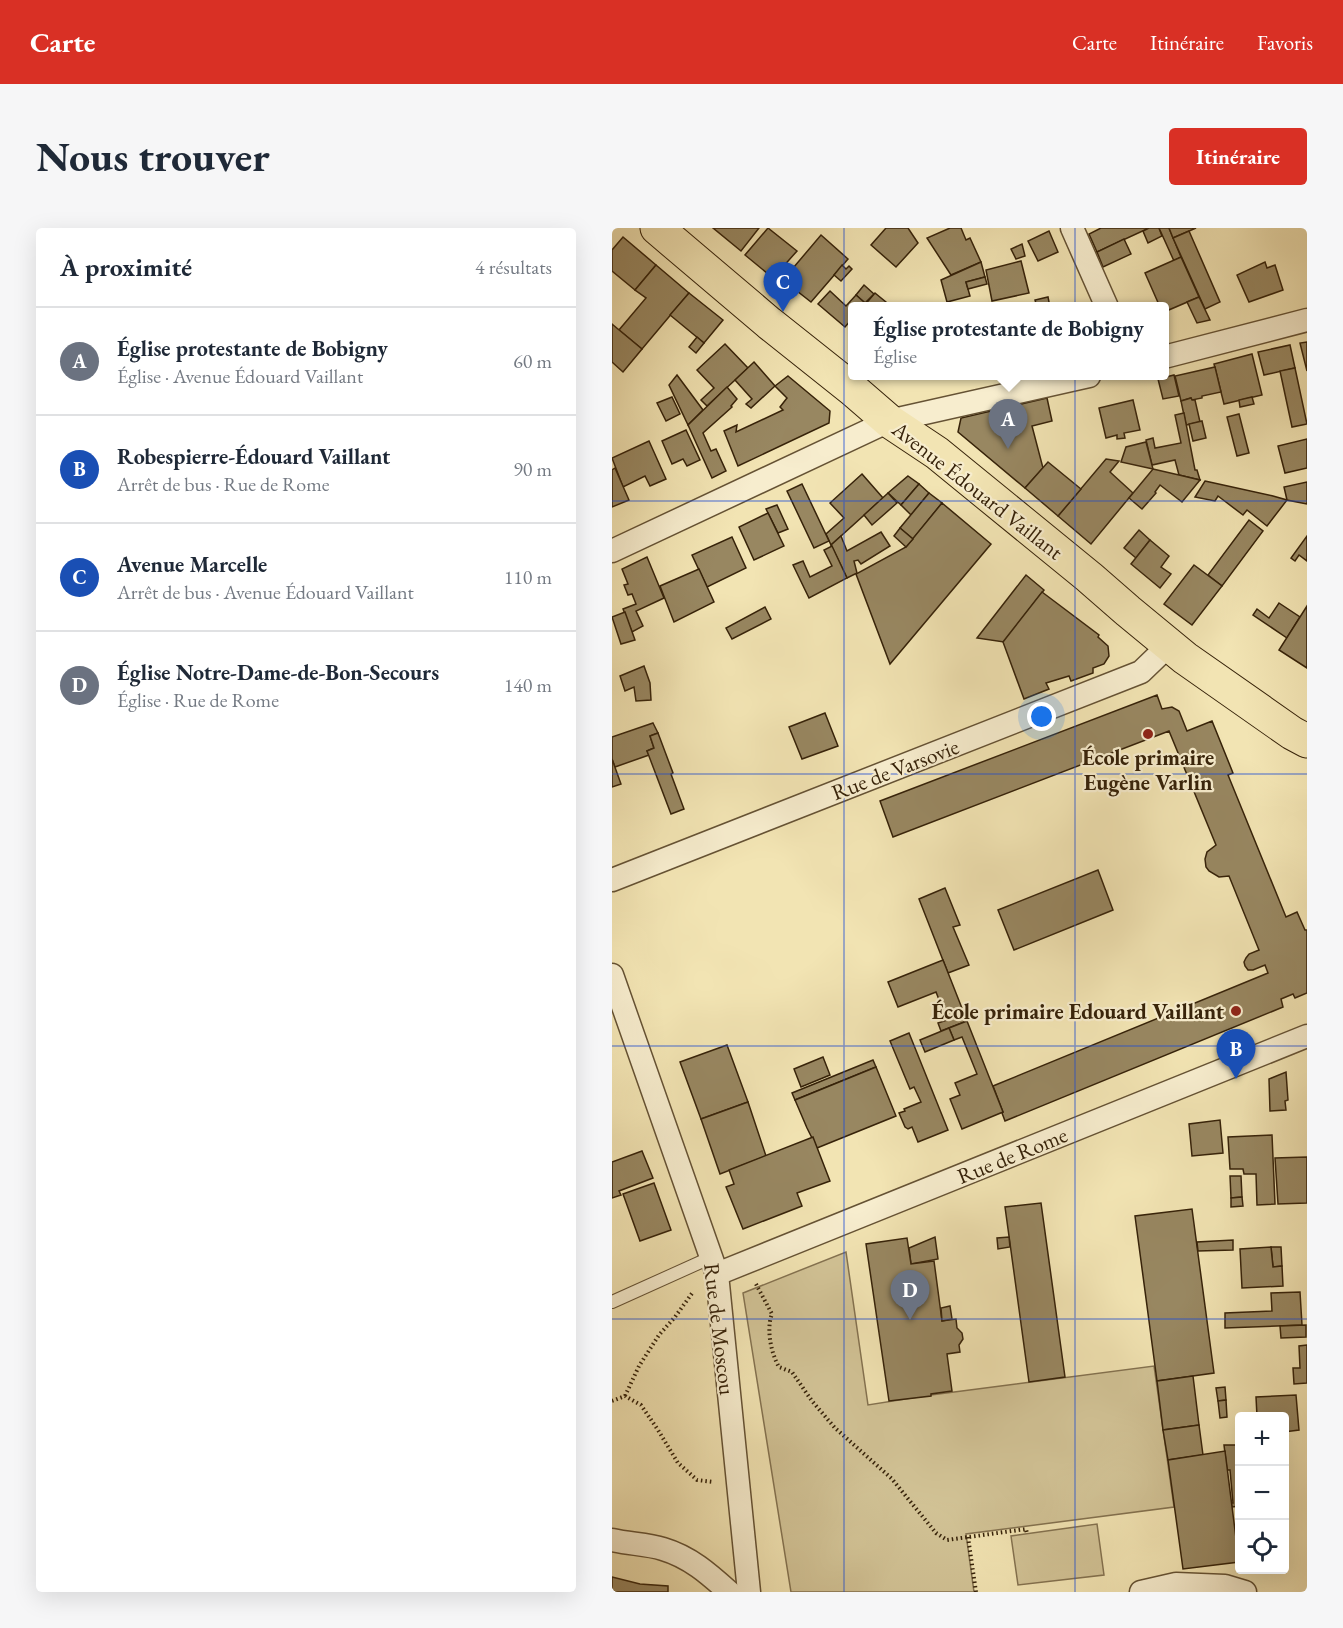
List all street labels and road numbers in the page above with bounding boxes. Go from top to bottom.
street label: Avenue Édouard Vaillant [887,415,1069,565]
street label: Rue de Varsovie [827,732,963,807]
street label: Rue de Rome [953,1120,1072,1191]
street label: Rue de Moscou [697,1261,742,1397]

